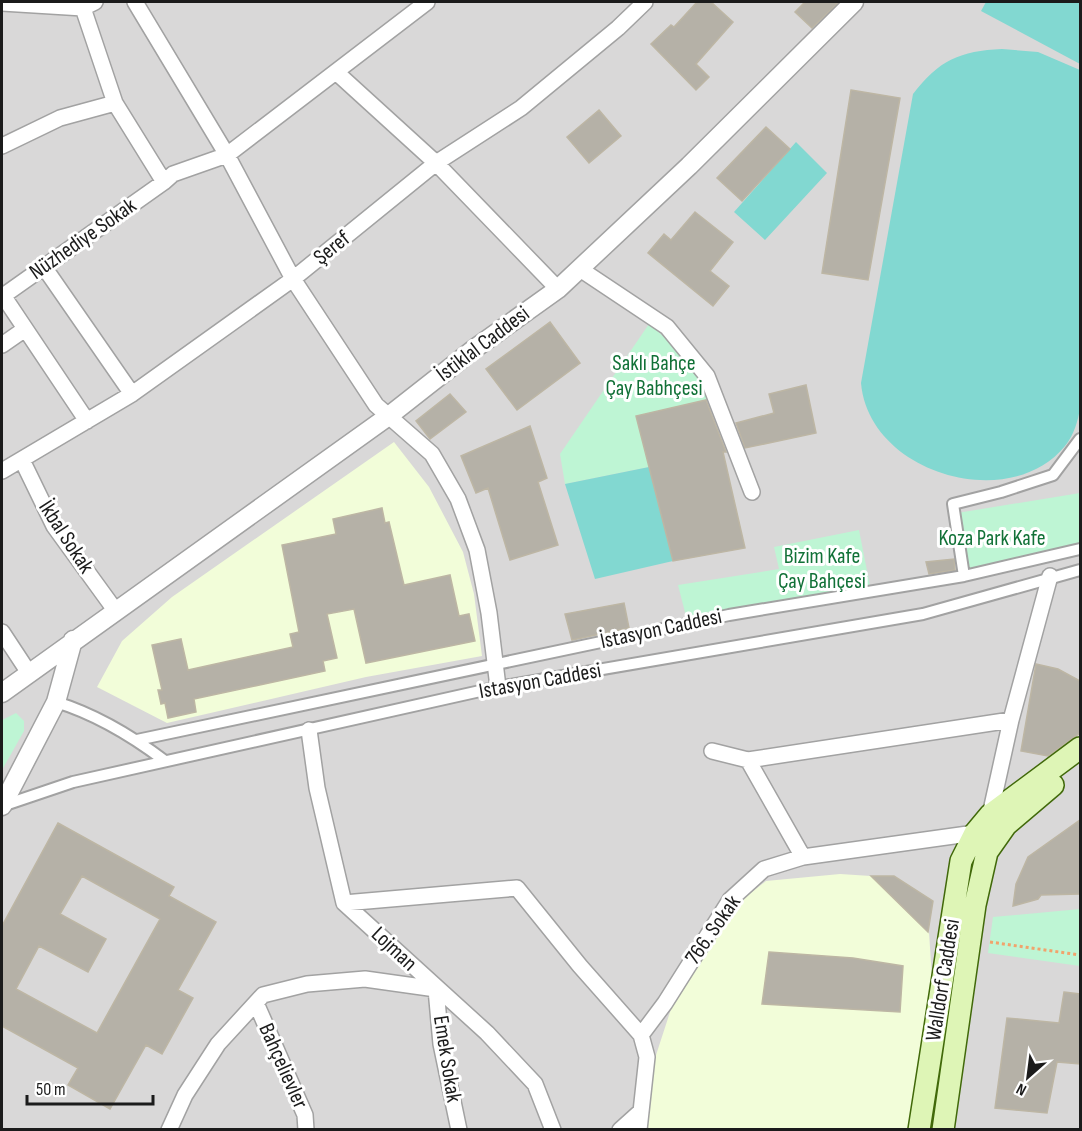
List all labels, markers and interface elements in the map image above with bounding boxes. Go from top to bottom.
street label: Nüzhediye Sokak [24,192,142,286]
street label: Şeref [308,225,356,271]
street label: İstiklal Caddesi [431,300,535,388]
park label: Saklı Bahçe Çay Babhçesi [605,350,703,402]
street label: İkbal Sokak [32,495,100,579]
park label: Koza Park Kafe [938,525,1046,552]
park label: Bizim Kafe Çay Bahçesi [778,543,866,595]
street label: İstasyon Caddesi [598,603,724,655]
street label: Istasyon Caddesi [477,657,603,705]
street label: 766. Sokak [679,889,747,970]
street label: Walldorf Caddesi [920,917,966,1043]
street label: Lojman [365,921,423,977]
street label: Emek Sokak [427,1014,467,1105]
street label: Bahçelievler [252,1019,314,1113]
north arrow [998,1047,1058,1107]
scale bar [27,1068,153,1106]
text: 50 m [36,1079,66,1100]
text: N [1013,1079,1030,1099]

